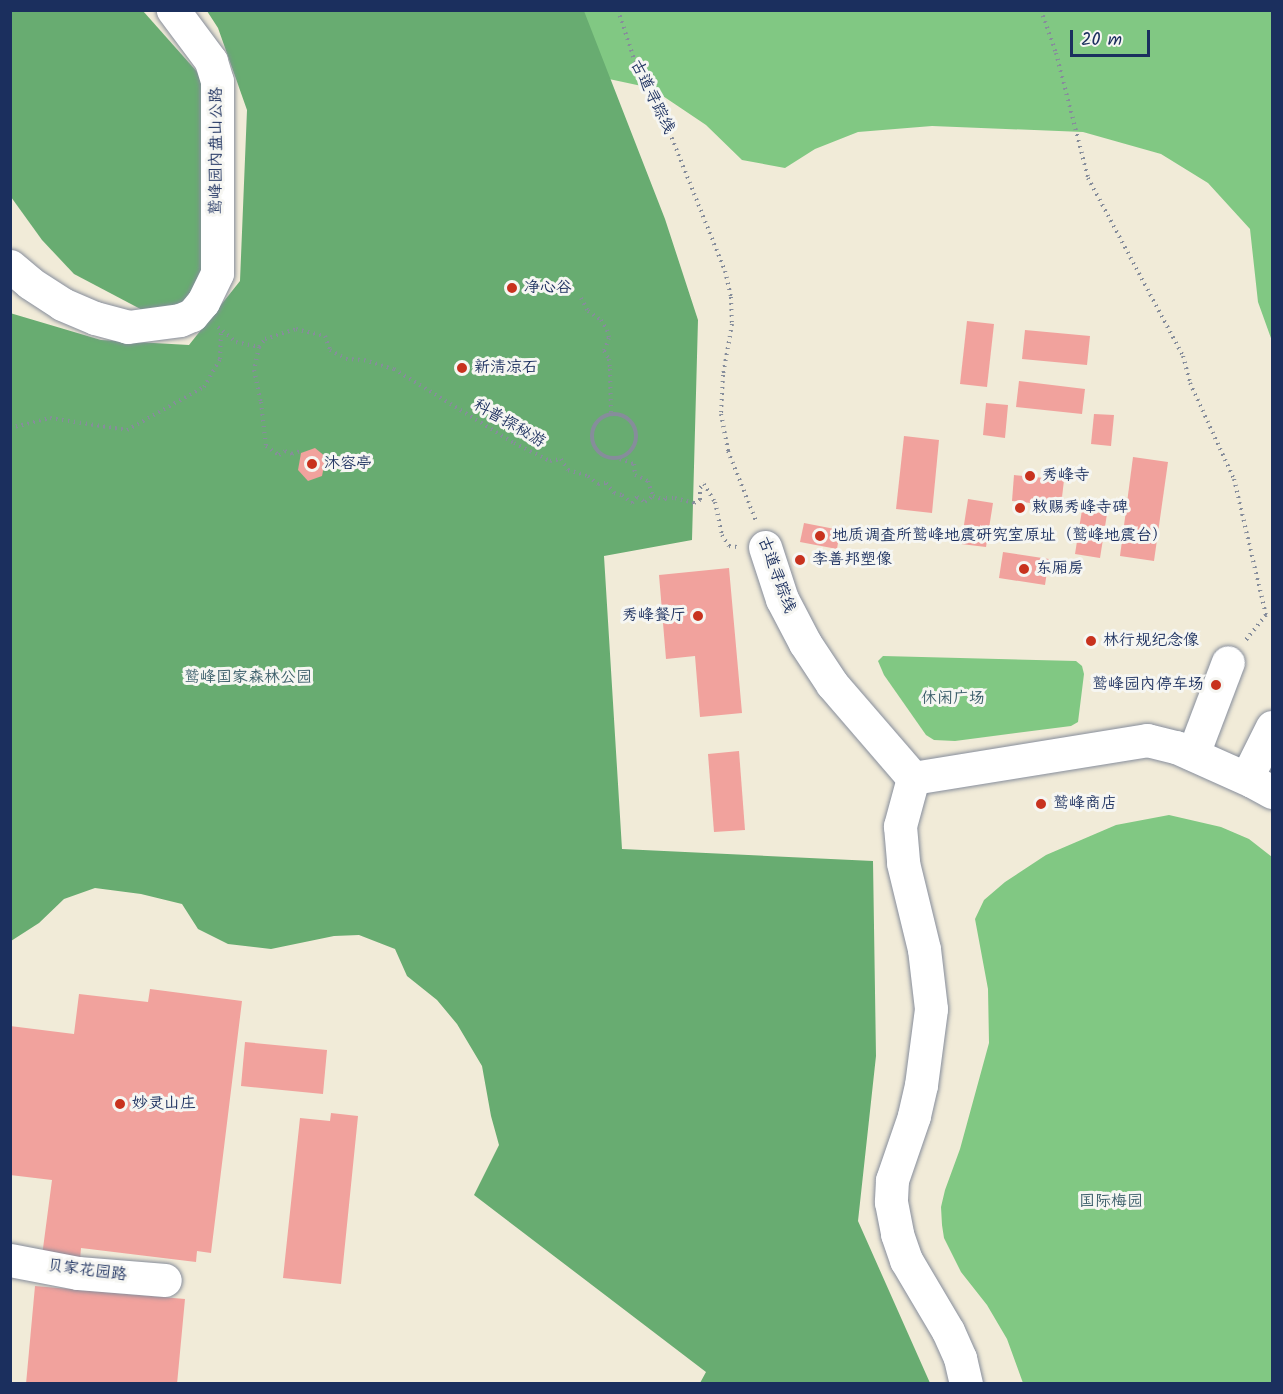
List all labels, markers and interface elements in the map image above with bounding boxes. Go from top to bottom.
scale bar [1073,18,1152,56]
text: 20 m [1081,26,1122,55]
street label: 古道寻踪线 [626,57,678,137]
street label: 鹫峰园内盘山公路 [207,87,227,215]
place label: 净心谷 [524,278,572,298]
marker: 净心谷 [505,281,519,295]
place label: 新清凉石 [474,358,538,378]
marker: 新清凉石 [455,361,469,375]
street label: 科普探秘游 [470,396,548,452]
place label: 沐容亭 [324,454,372,474]
marker: 沐容亭 [305,457,319,471]
place label: 秀峰寺 [1042,466,1090,486]
marker: 秀峰寺 [1023,469,1037,483]
place label: 敕赐秀峰寺碑 [1032,498,1128,518]
marker: 敕赐秀峰寺碑 [1013,501,1027,515]
place label: 地质调查所鹫峰地震研究室原址（鹫峰地震台） [832,526,1168,546]
marker: 地质调查所鹫峰地震研究室原址（鹫峰地震台） [813,529,827,543]
street label: 古道寻踪线 [753,534,799,616]
place label: 李善邦塑像 [812,550,892,570]
marker: 李善邦塑像 [793,553,807,567]
place label: 东厢房 [1036,559,1084,579]
marker: 东厢房 [1017,562,1031,576]
place label: 秀峰餐厅 [622,606,686,626]
marker: 秀峰餐厅 [691,609,705,623]
place label: 林行规纪念像 [1103,631,1199,651]
marker: 林行规纪念像 [1084,634,1098,648]
park label: 鹫峰国家森林公园 [184,668,312,688]
place label: 鹫峰园内停车场 [1092,675,1204,695]
marker: 鹫峰园内停车场 [1209,678,1223,692]
park label: 休闲广场 [921,689,985,709]
place label: 鹫峰商店 [1053,794,1117,814]
marker: 鹫峰商店 [1034,797,1048,811]
place label: 妙灵山庄 [132,1094,196,1114]
marker: 妙灵山庄 [113,1097,127,1111]
park label: 国际梅园 [1079,1192,1143,1212]
street label: 贝家花园路 [46,1257,128,1285]

